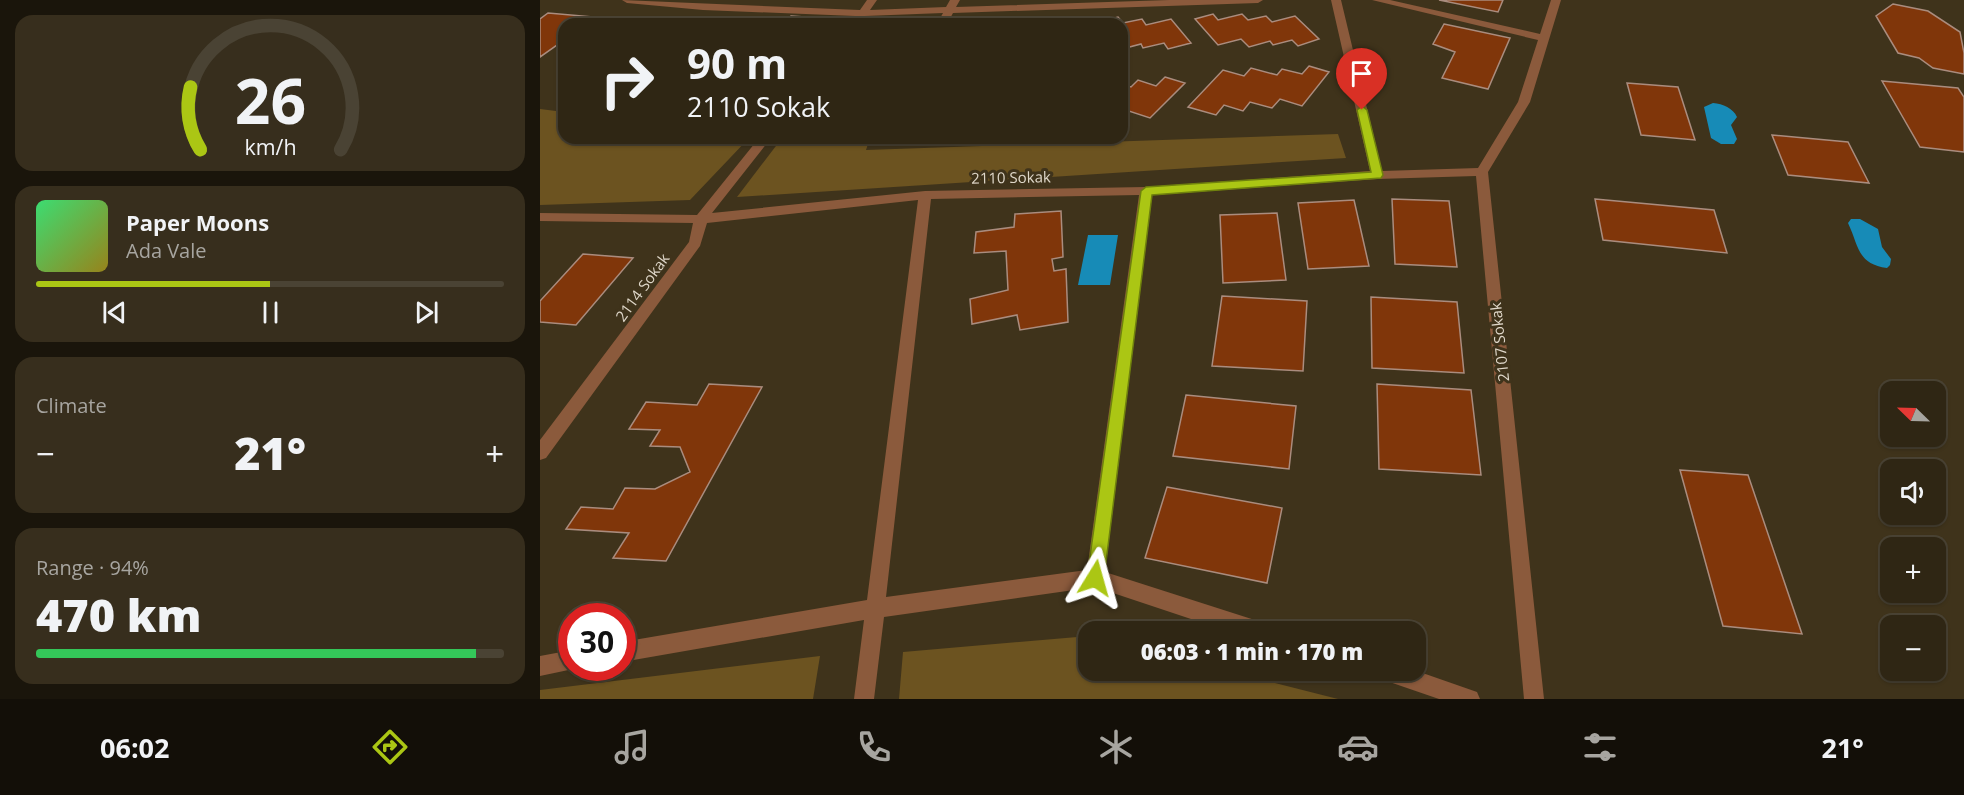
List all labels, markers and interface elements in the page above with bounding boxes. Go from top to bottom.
text: 90 m [687,34,787,91]
icon: right [588,42,666,120]
pin [1336,48,1387,110]
text: 26 [234,57,306,142]
icon: arrive [1345,57,1378,90]
text: 2110 Sokak [687,88,830,125]
text: km/h [244,132,296,161]
street label: 2110 Sokak [971,166,1051,188]
text: Paper Moons [126,207,269,237]
text: Ada Vale [126,237,207,264]
street label: 2114 Sokak [611,249,674,325]
icon: previous [98,296,131,329]
icon: pause [254,296,287,329]
icon: next [410,296,443,329]
street label: 2107 Sokak [1485,301,1513,383]
north arrow [1880,381,1946,447]
map controls [1880,381,1946,681]
text: Climate [36,392,107,419]
text: 21° [234,422,306,483]
text: − [36,431,55,476]
text: + [485,431,504,476]
button: sound [1880,459,1946,525]
button: + [1880,537,1946,603]
position arrow [1063,546,1127,610]
text: Range · 94% [36,554,149,581]
text: 470 km [36,584,201,645]
speed limit sign: 30 [558,603,636,681]
button: − [1880,615,1946,681]
text: 06:03 · 1 min · 170 m [1141,636,1363,666]
icon: directions [369,726,411,768]
icon: music [611,726,653,768]
icon: phone [853,726,895,768]
icon: climate [1095,726,1137,768]
icon: car [1337,726,1379,768]
icon: filters [1579,726,1621,768]
text: 06:02 [100,729,169,766]
text: 21° [1821,729,1864,766]

